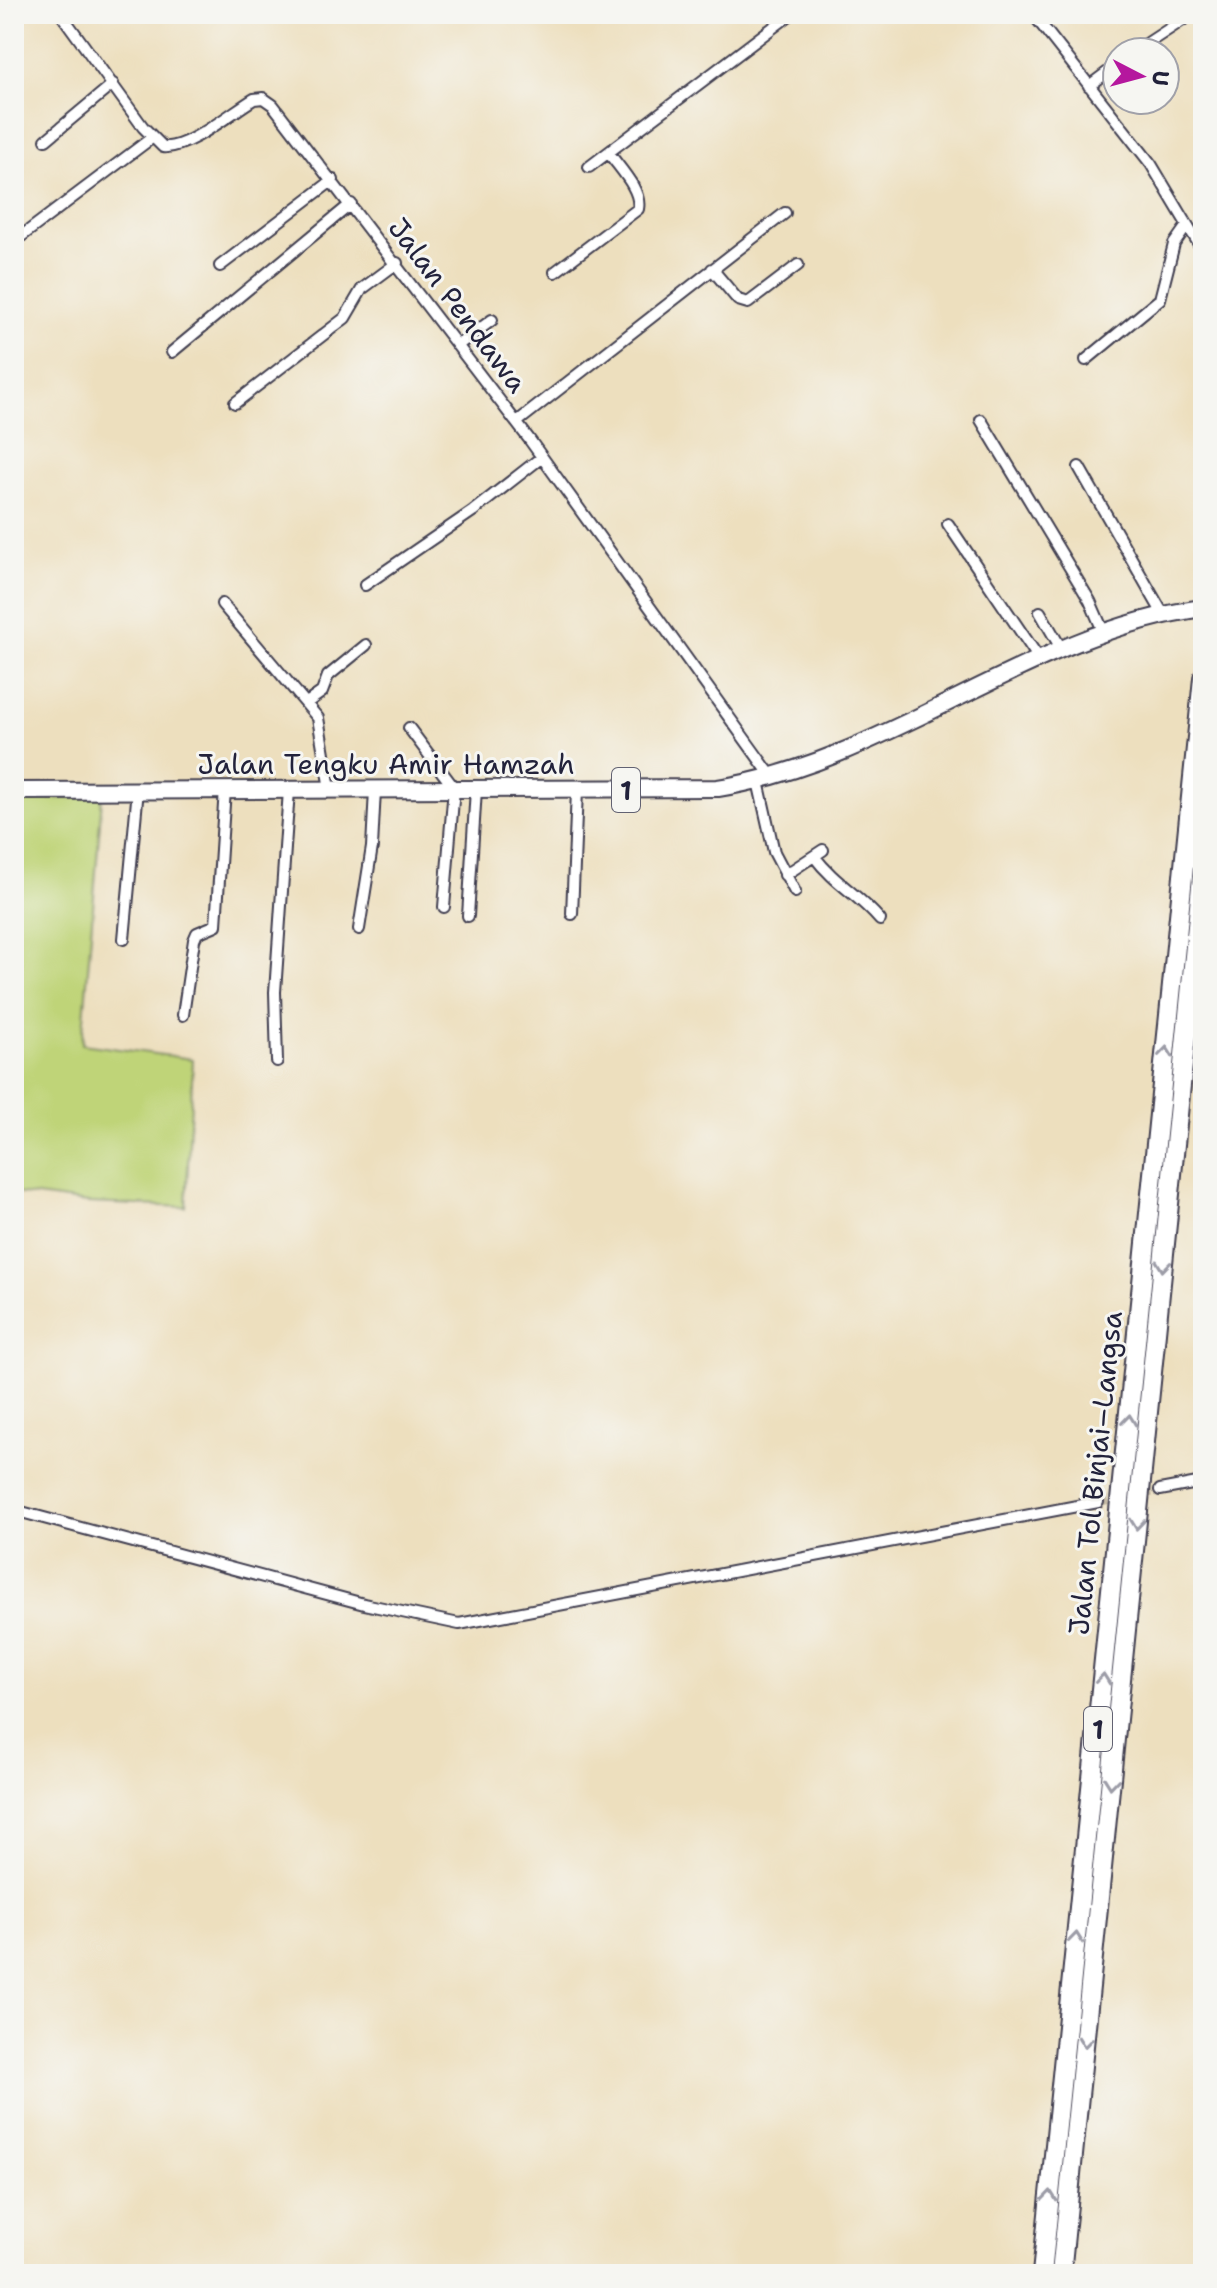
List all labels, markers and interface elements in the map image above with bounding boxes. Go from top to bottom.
north arrow [1101,36,1181,116]
text: U [1145,69,1176,87]
street label: Jalan Pendawa [380,210,536,400]
street label: Jalan Tengku Amir Hamzah [197,745,575,783]
road number: 1 [612,768,640,812]
one-way arrow [1157,1045,1174,1058]
one-way arrow [1155,1260,1172,1273]
street label: Jalan Tol Binjai–Langsa [1059,1309,1131,1637]
one-way arrow [1120,1413,1137,1426]
one-way arrow [1129,1518,1146,1531]
one-way arrow [1094,1672,1111,1685]
road number: 1 [1084,1707,1112,1751]
one-way arrow [1102,1777,1119,1790]
one-way arrow [1068,1931,1085,1944]
one-way arrow [1076,2036,1093,2049]
one-way arrow [1041,2189,1058,2202]

